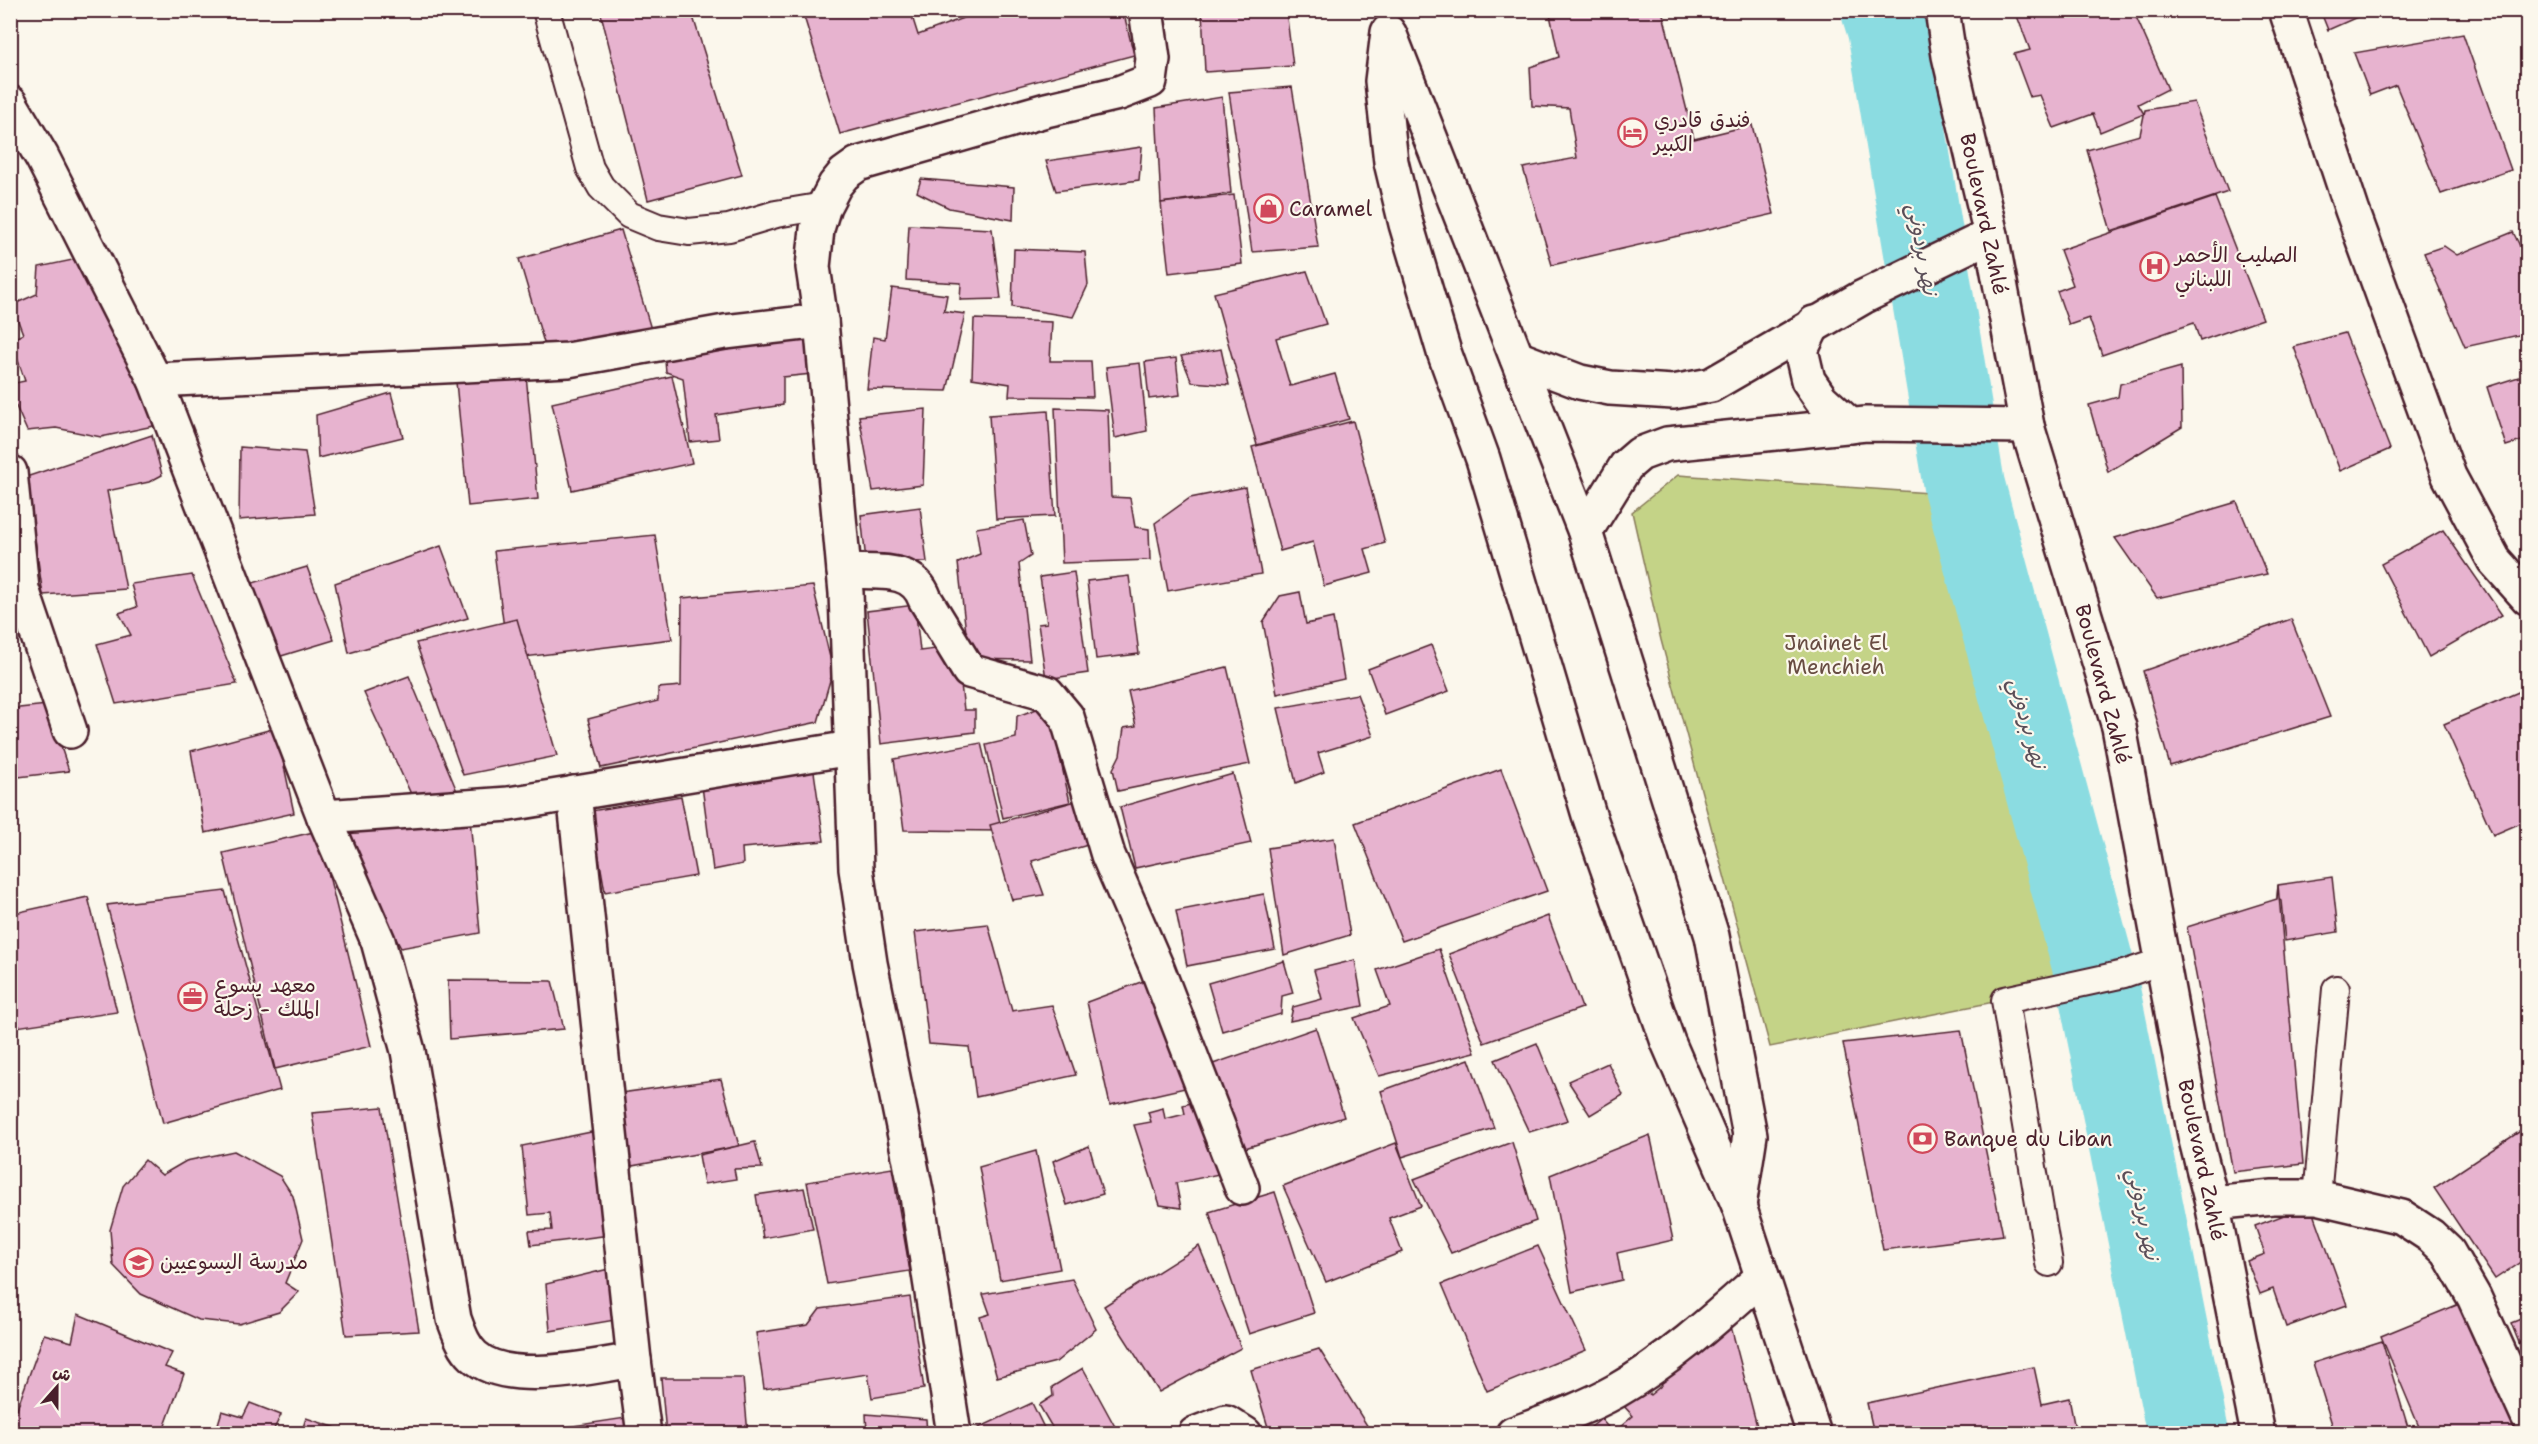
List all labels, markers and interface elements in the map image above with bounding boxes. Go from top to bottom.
place label: فندق قادري الكبير [1652,106,1751,158]
hotel icon: فندق قادري الكبير [1617,116,1649,148]
street label: Boulevard Zahlé [1953,131,2015,297]
shop icon: Caramel [1252,193,1284,225]
place label: Caramel [1289,195,1373,223]
water label: نهر بردوني [1896,201,1946,301]
place label: الصليب الأحمر اللبناني [2173,241,2298,298]
hospital icon: الصليب الأحمر اللبناني [2138,251,2170,283]
street label: Boulevard Zahlé [2068,601,2138,767]
park label: Jnainet El Menchieh [1784,629,1889,681]
water label: نهر بردوني [1997,675,2055,775]
place label: معهد يسوع الملك - زحلة [214,971,320,1023]
office icon: معهد يسوع الملك - زحلة [177,981,209,1013]
street label: Boulevard Zahlé [2171,1077,2233,1243]
bank icon: Banque du Liban [1907,1123,1939,1155]
place label: Banque du Liban [1944,1125,2113,1153]
water label: نهر بردوني [2116,1166,2168,1266]
school or university icon: مدرسة اليسوعيين [123,1246,155,1278]
place label: مدرسة اليسوعيين [160,1248,308,1276]
north arrow [27,1357,87,1417]
text: ش [50,1361,74,1386]

